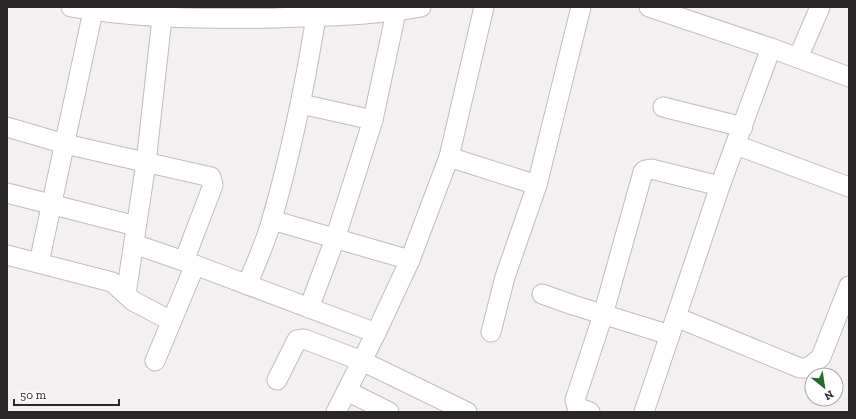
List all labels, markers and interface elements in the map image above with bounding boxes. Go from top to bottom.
north arrow [804,367,844,407]
scale bar [14,381,119,407]
text: 50 m [20,388,47,402]
text: N [821,388,836,403]

